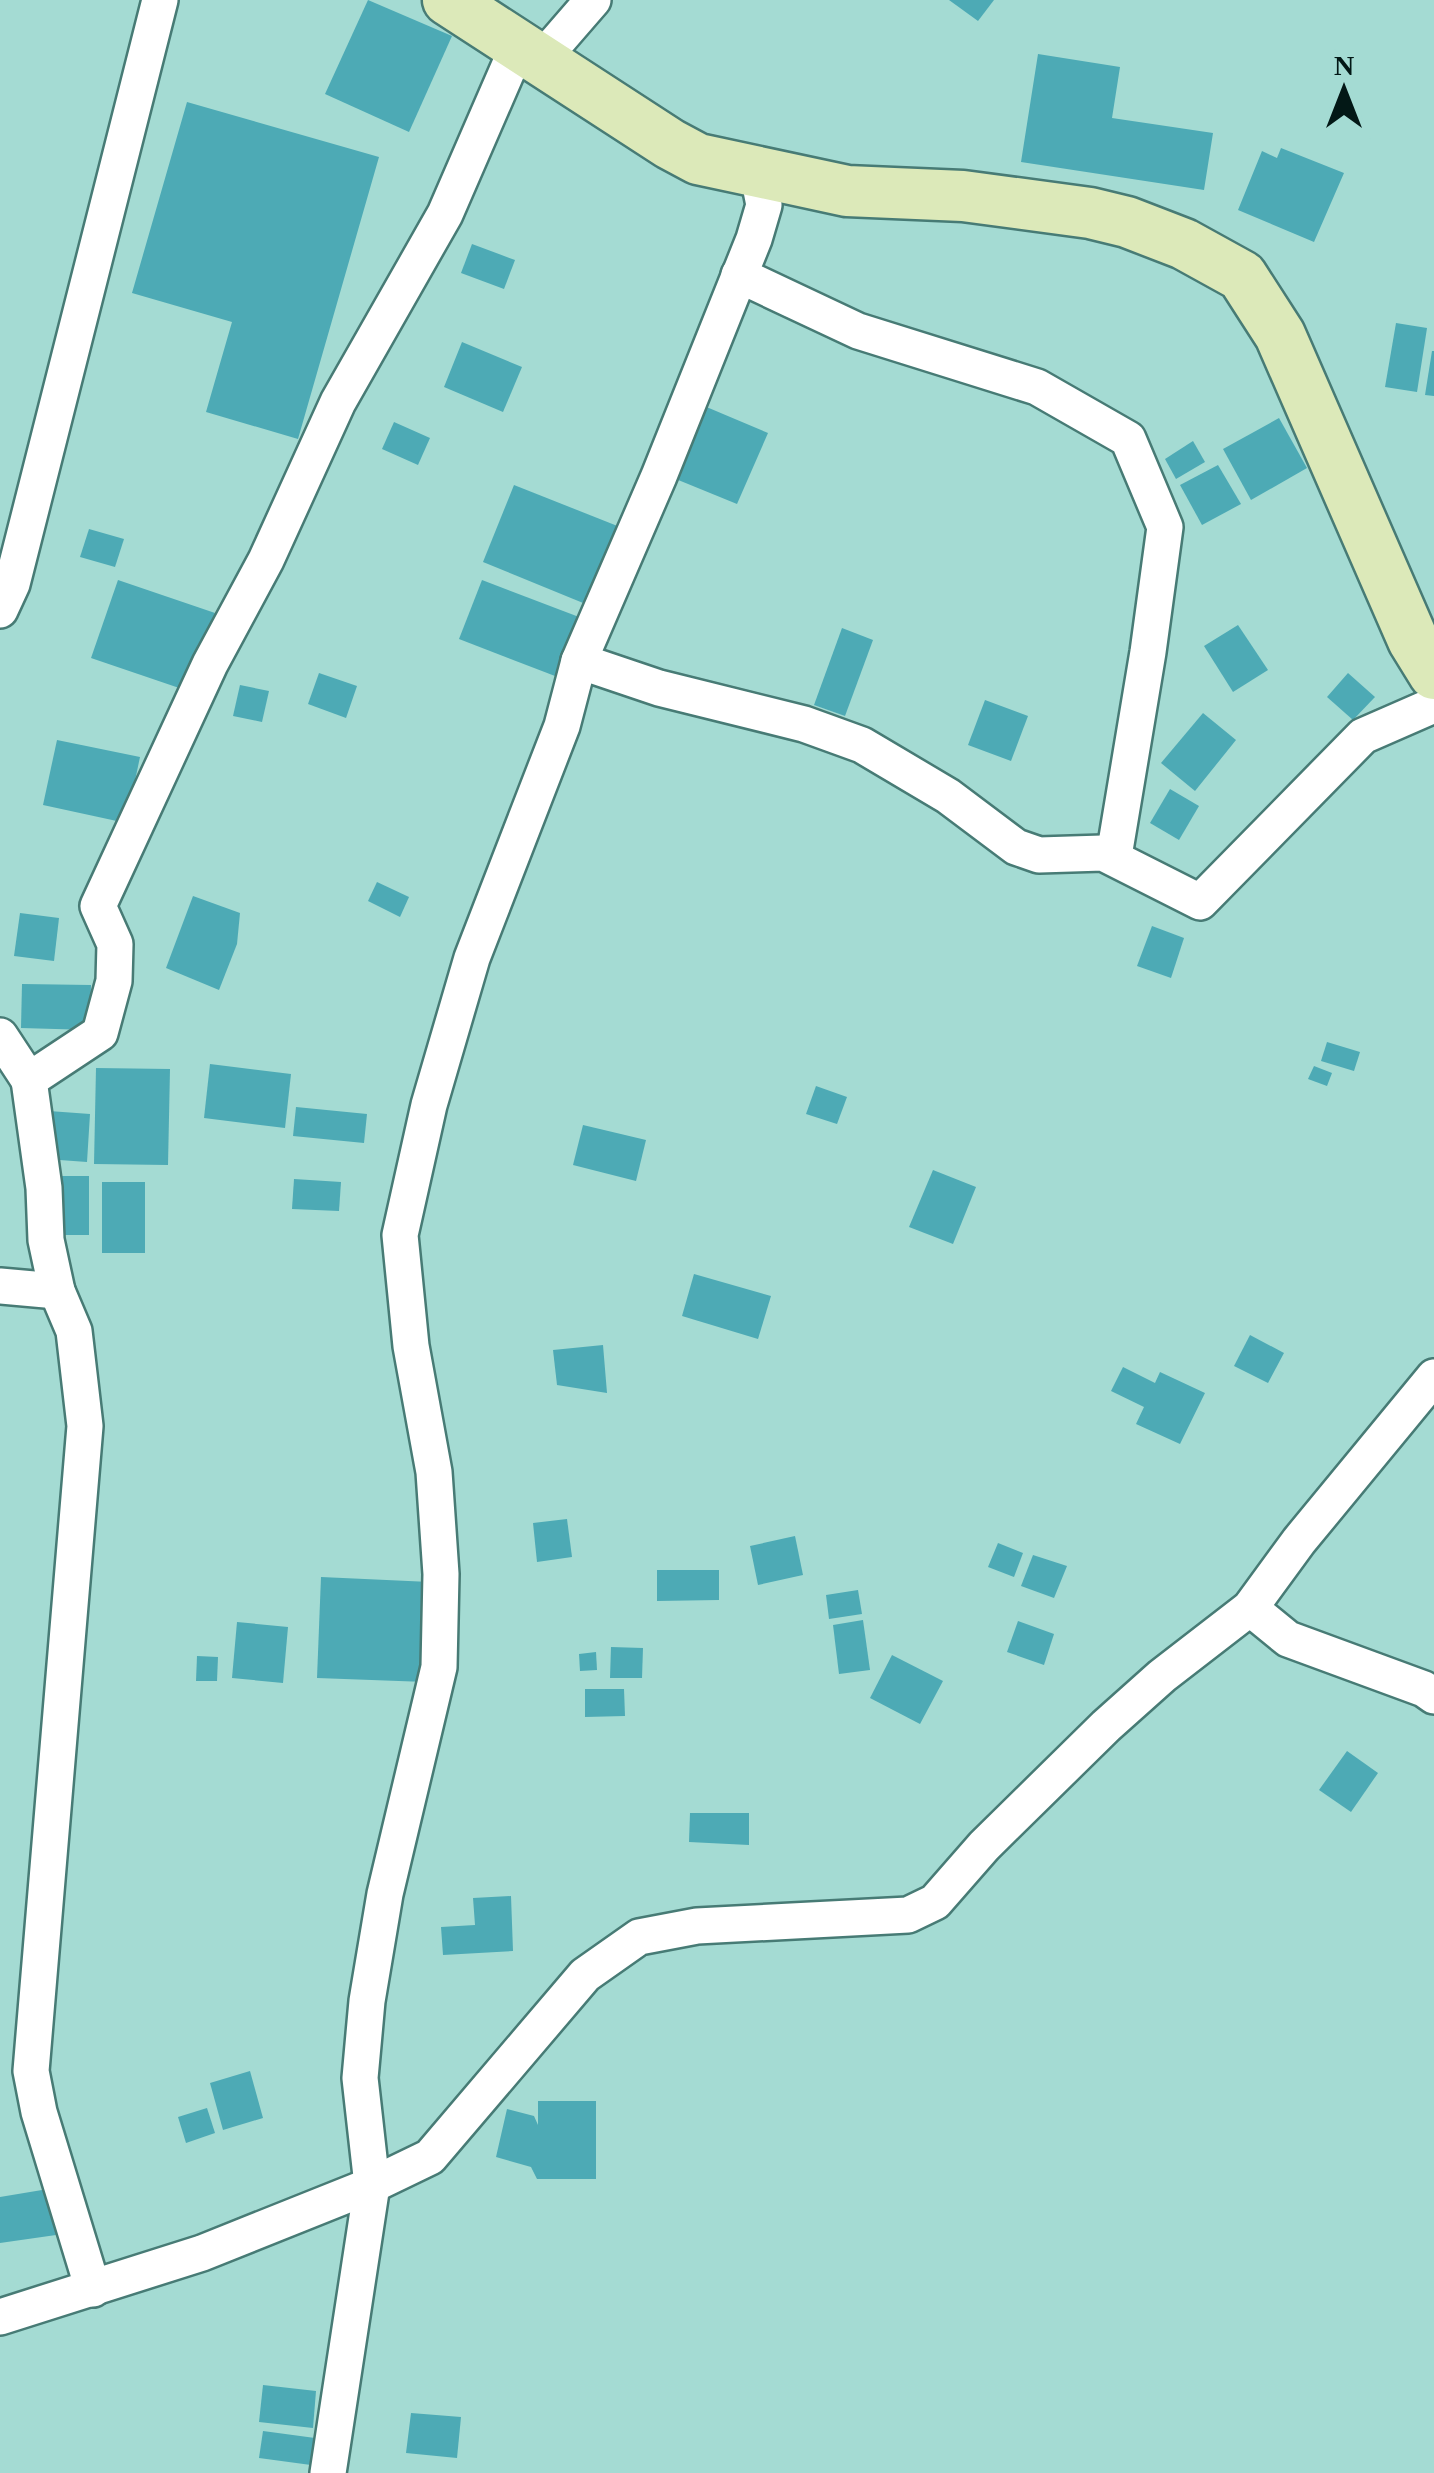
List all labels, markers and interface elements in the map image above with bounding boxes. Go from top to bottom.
north arrow [1294,40,1394,140]
text: N [1334,50,1354,81]

